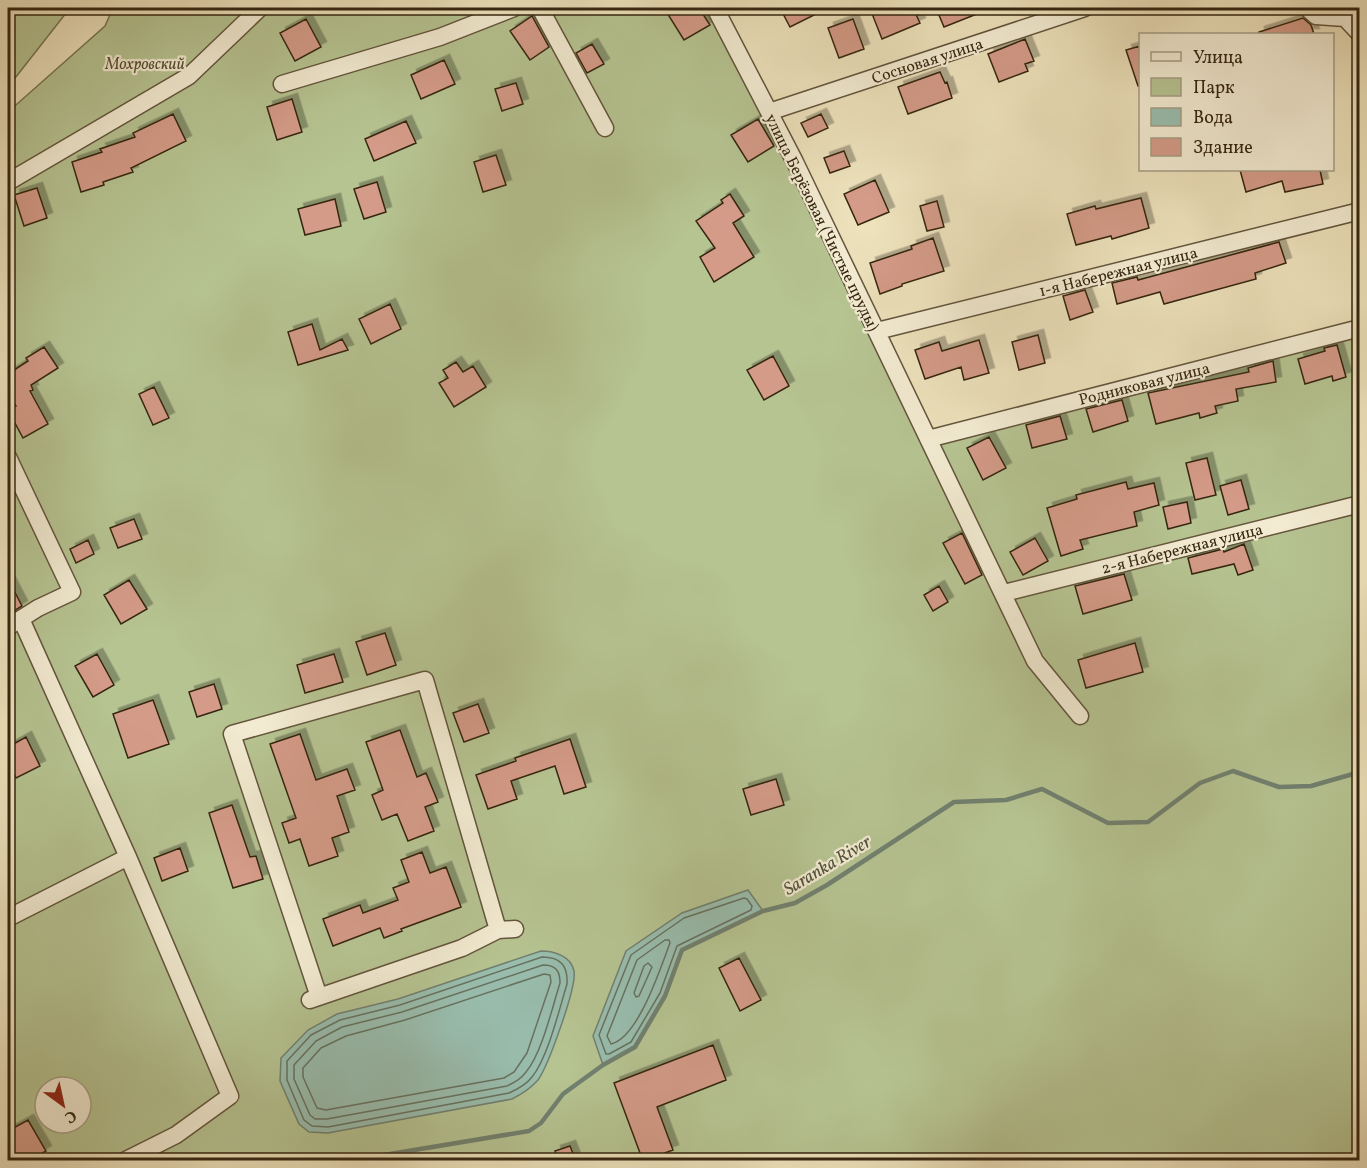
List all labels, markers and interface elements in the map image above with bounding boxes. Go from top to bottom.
legend [1139,33,1334,171]
street label: Сосновая улица [869,34,986,90]
text: Улица [1193,46,1243,71]
park label: Мохровский [104,54,185,76]
text: Парк [1193,76,1235,101]
text: Вода [1193,106,1233,131]
street label: улица Берёзовая (Чистые пруды) [759,110,884,336]
text: Здание [1193,136,1253,161]
street label: 1-я Набережная улица [1037,243,1200,303]
street label: Родниковая улица [1077,358,1212,412]
street label: 2-я Набережная улица [1099,519,1266,581]
water label: Saranka River [779,830,877,902]
north arrow [33,1075,93,1135]
text: С [60,1104,80,1128]

